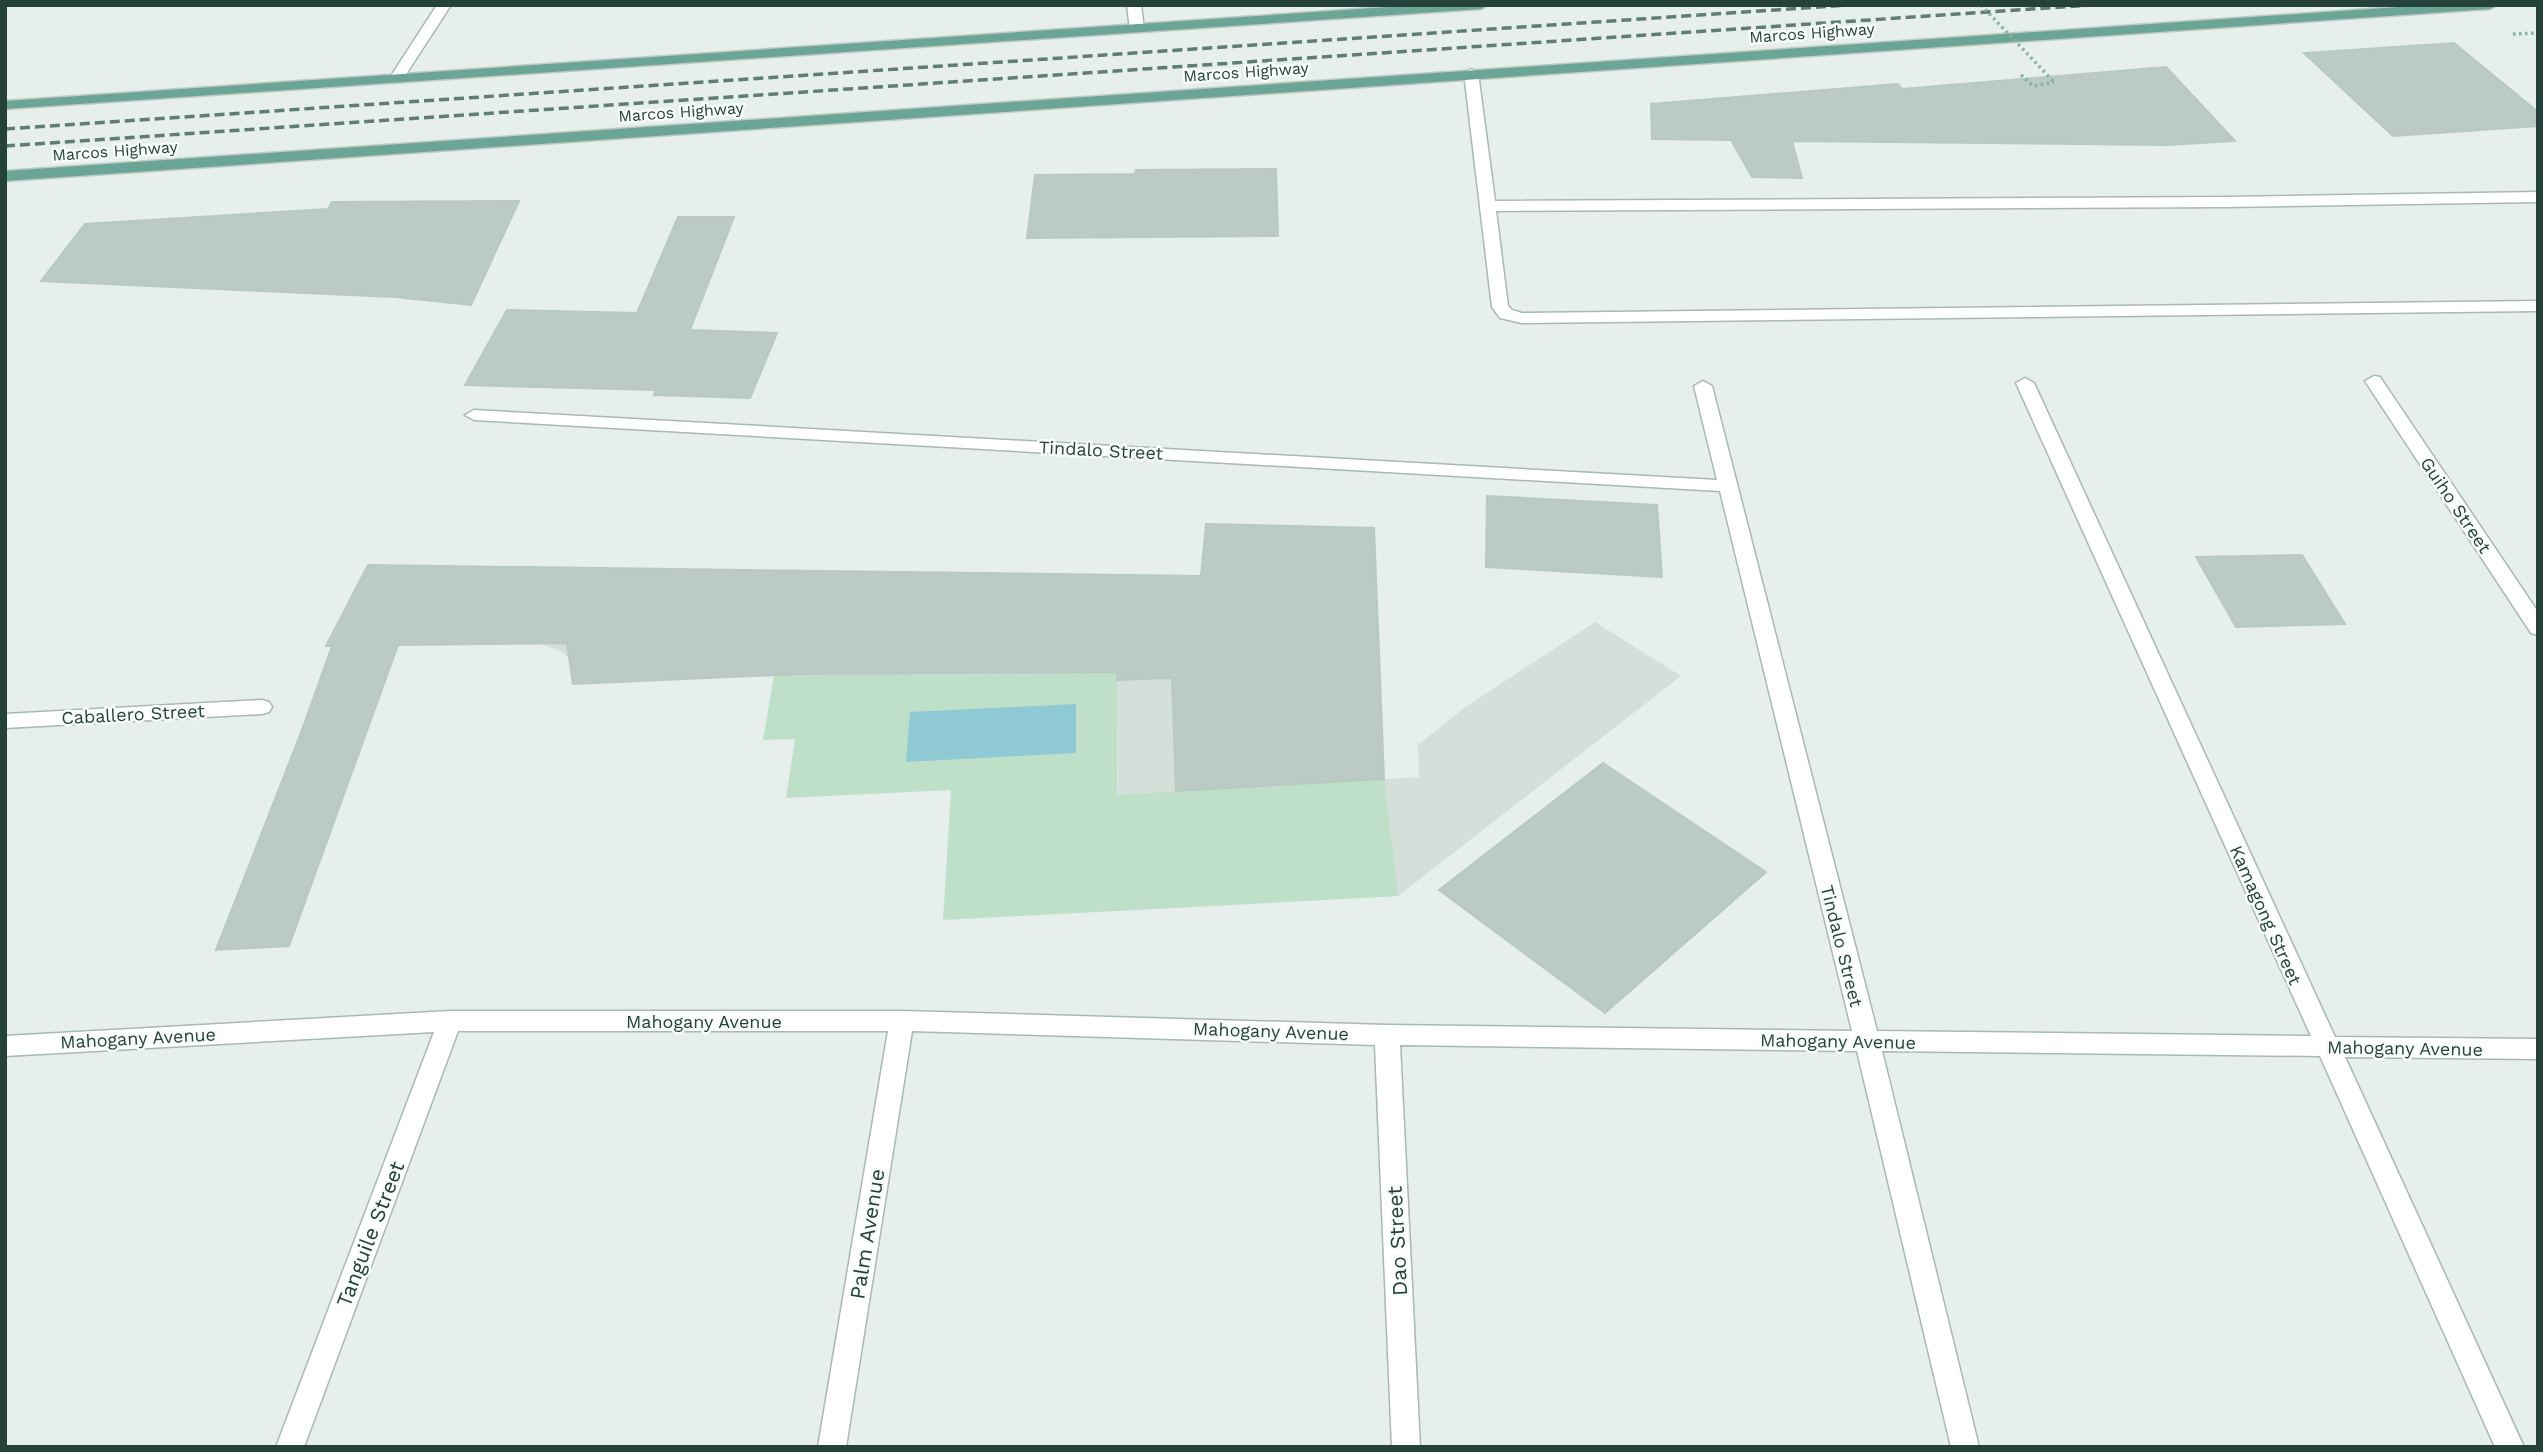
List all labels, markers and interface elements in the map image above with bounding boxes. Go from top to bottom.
street label: Marcos Highway [1749,19,1876,47]
street label: Marcos Highway [1183,58,1310,86]
street label: Marcos Highway [618,98,745,126]
street label: Marcos Highway [52,137,179,165]
street label: Tindalo Street [1038,436,1164,464]
street label: Guiho Street [2416,453,2496,557]
street label: Caballero Street [61,700,206,728]
street label: Kamagong Street [2226,842,2306,988]
street label: Tindalo Street [1817,883,1867,1009]
street label: Mahogany Avenue [626,1011,782,1032]
street label: Mahogany Avenue [1193,1018,1349,1044]
street label: Mahogany Avenue [60,1023,216,1053]
street label: Mahogany Avenue [1760,1029,1916,1053]
street label: Mahogany Avenue [2327,1036,2483,1060]
street label: Tanguile Street [331,1157,409,1310]
street label: Palm Avenue [844,1167,890,1301]
street label: Dao Street [1382,1185,1412,1297]

